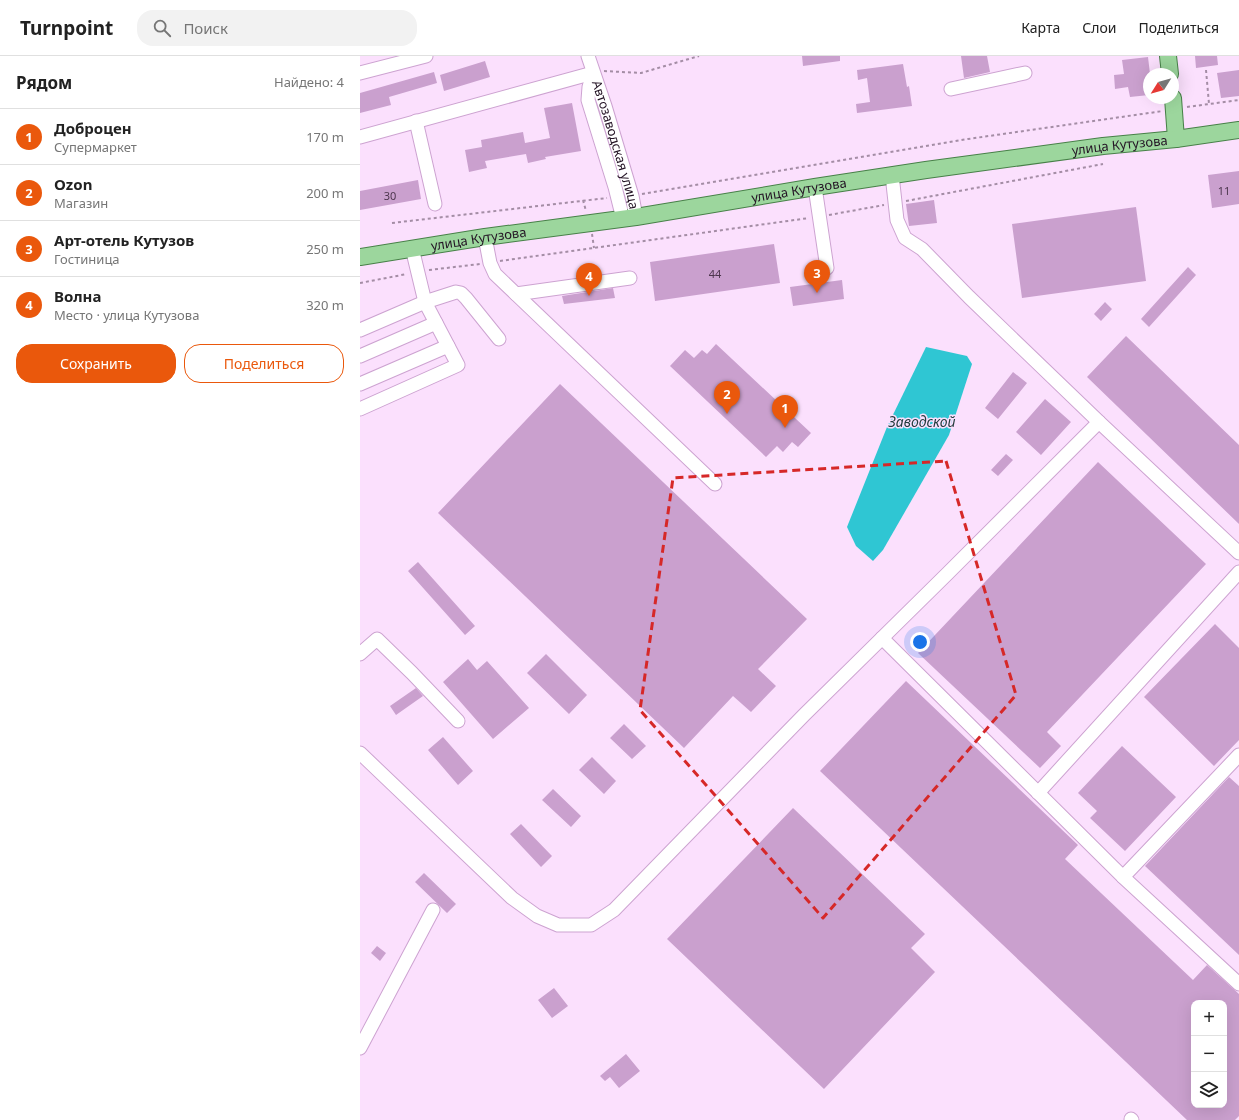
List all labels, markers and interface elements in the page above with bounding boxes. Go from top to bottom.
search box [137,10,417,46]
text: Turnpoint [20,15,113,41]
icon: search [151,17,173,39]
text: Поиск [183,18,228,38]
text: Карта [1021,18,1060,37]
text: Слои [1082,18,1116,37]
text: Поделиться [1138,18,1219,37]
north arrow [1143,68,1179,104]
text: Рядом [16,71,72,94]
text: Найдено: 4 [274,73,344,91]
street label: Автозаводская улица [588,78,643,211]
text: Доброцен [54,118,132,138]
text: 1 [25,128,33,146]
text: 170 m [306,128,344,146]
street label: улица Кутузова [1071,131,1168,159]
text: Супермаркет [54,138,137,156]
street label: улица Кутузова [750,173,848,207]
text: Ozon [54,174,92,194]
house number: 11 [1218,183,1230,198]
text: 2 [25,184,33,202]
text: 200 m [306,184,344,202]
house number: 30 [384,188,396,203]
text: Магазин [54,194,108,212]
street label: улица Кутузова [430,223,527,255]
text: Арт-отель Кутузов [54,230,194,250]
text: 3 [25,240,33,258]
text: 250 m [306,240,344,258]
text: Гостиница [54,250,120,268]
pin: 3 [804,260,830,293]
pin: 4 [576,263,602,296]
house number: 44 [709,266,722,281]
text: Волна [54,286,101,306]
text: 4 [25,296,33,314]
text: 320 m [306,296,344,314]
text: Место · улица Кутузова [54,306,199,324]
button: Сохранить [16,344,176,383]
button: Поделиться [184,344,344,383]
pin: 2 [714,381,740,414]
pin: 1 [772,395,798,428]
water label: Заводской [887,412,956,431]
your location [910,632,930,652]
map controls [1191,1000,1227,1108]
button: + [1191,1000,1227,1036]
button: − [1191,1036,1227,1072]
button: layers [1191,1072,1227,1108]

